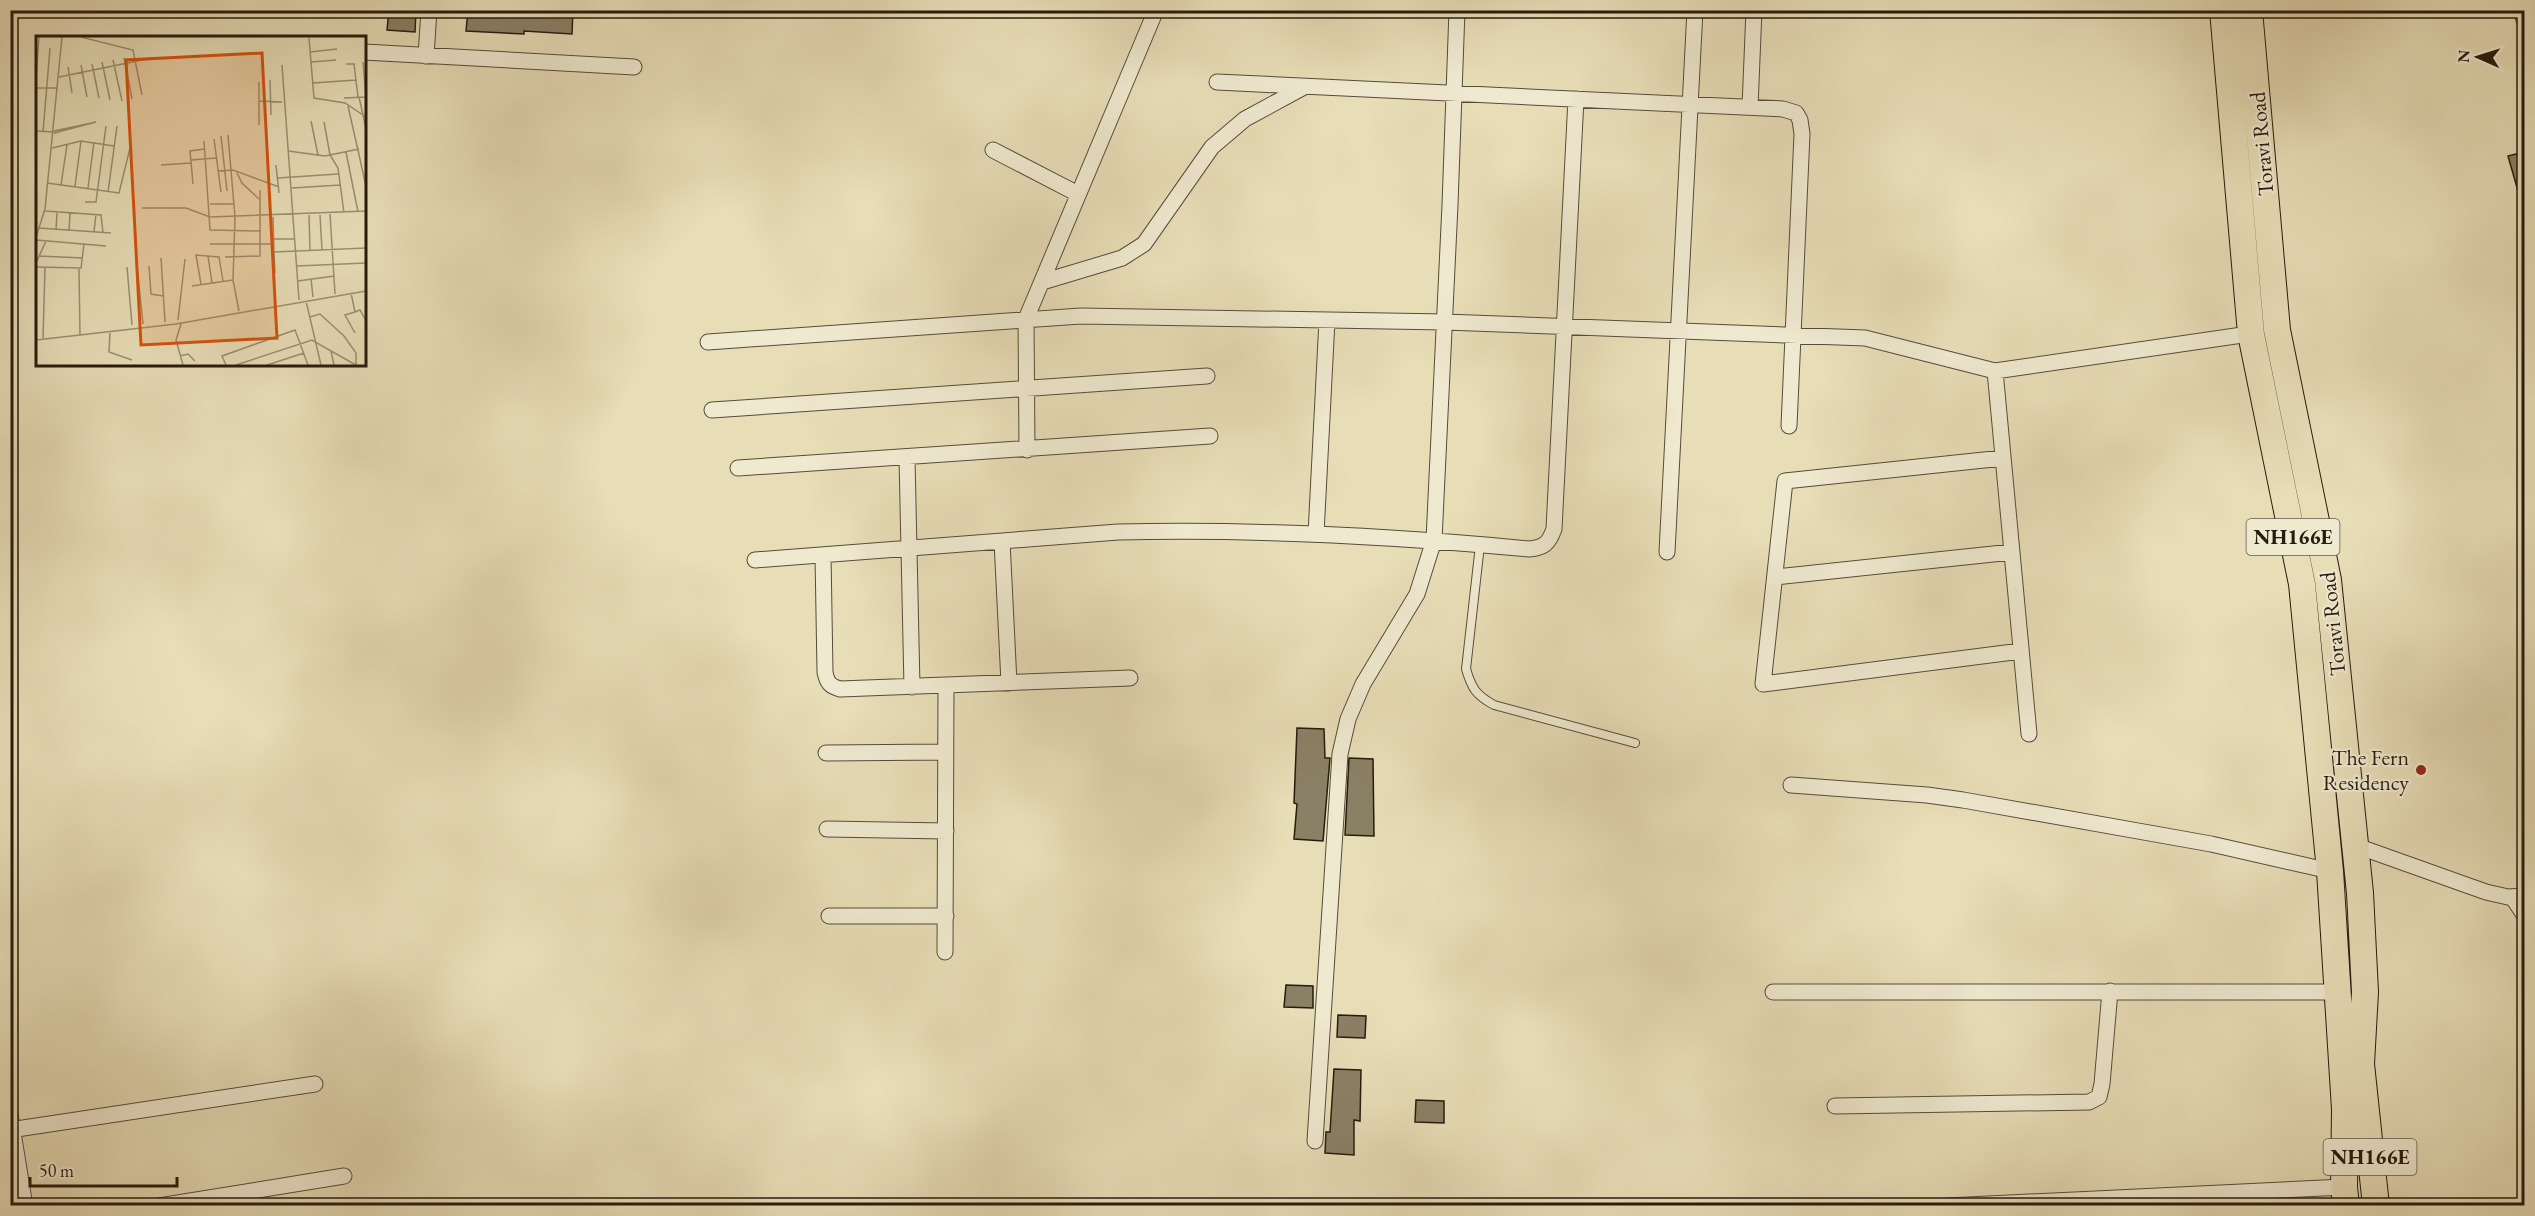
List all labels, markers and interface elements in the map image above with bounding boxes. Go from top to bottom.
north arrow [2448,27,2508,87]
inset map [36,36,366,366]
text: N [2453,49,2474,63]
street label: Toravi Road [2242,90,2280,197]
road number: NH166E [2246,519,2340,555]
street label: Toravi Road [2313,570,2352,677]
place label: The Fern Residency [2323,743,2409,797]
marker: The Fern Residency [2414,763,2428,777]
road number: NH166E [2324,1139,2416,1175]
scale bar [30,1150,177,1188]
text: 50 m [39,1159,74,1182]

